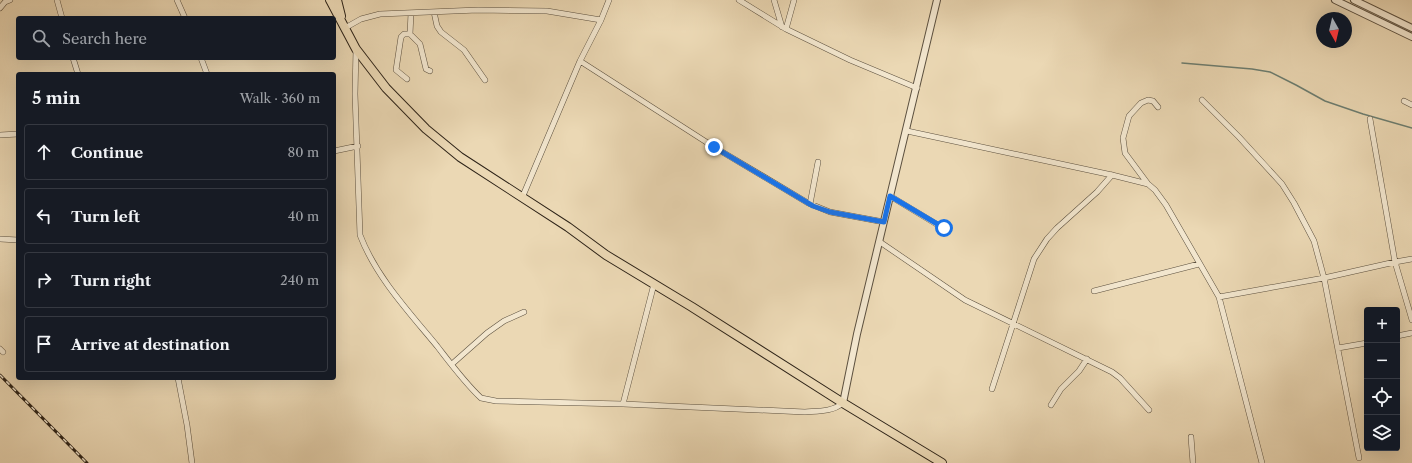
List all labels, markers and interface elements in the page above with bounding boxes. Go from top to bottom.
north arrow [1316,12,1352,48]
search box [16,16,336,60]
icon: search [30,27,52,49]
text: Search here [62,29,147,48]
text: 5 min [32,88,80,108]
text: Walk · 360 m [240,90,320,106]
route end [705,138,723,156]
icon: ahead [33,141,55,163]
text: Continue [71,143,143,162]
text: 80 m [287,144,319,160]
icon: left [33,205,55,227]
text: Turn left [71,207,140,226]
text: 40 m [288,208,319,224]
route start [935,219,953,237]
icon: right [33,269,55,291]
text: Turn right [71,271,151,290]
text: 240 m [280,272,319,288]
map controls [1364,307,1400,451]
button: + [1364,307,1400,343]
icon: arrive [33,333,55,355]
text: Arrive at destination [71,335,230,354]
button: − [1364,343,1400,379]
button: locate [1364,379,1400,415]
button: layers [1364,415,1400,451]

